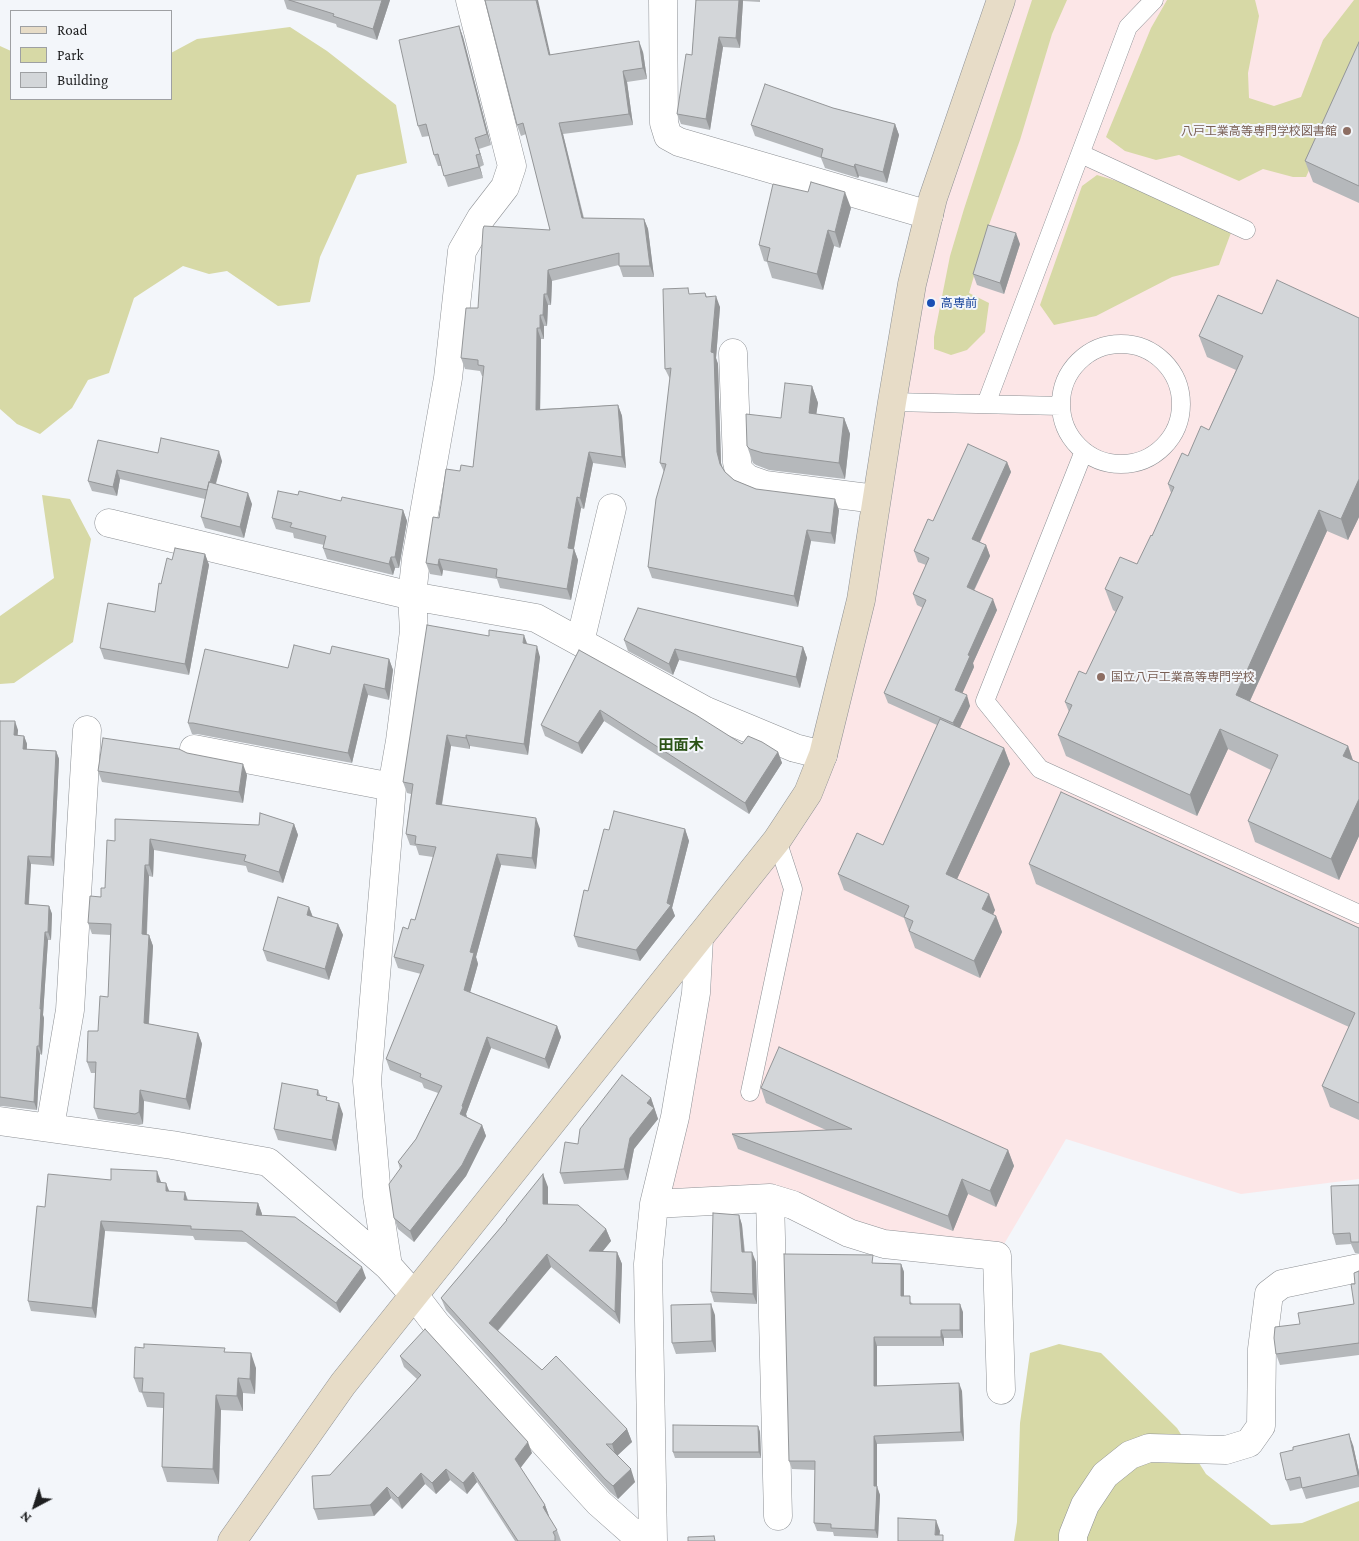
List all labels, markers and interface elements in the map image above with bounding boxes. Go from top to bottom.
legend [10,10,172,100]
text: Road [57,22,87,38]
text: Park [57,47,84,63]
text: Building [57,72,108,88]
place label: 八戸工業高等専門学校図書館 [1181,124,1337,138]
marker: 八戸工業高等専門学校図書館 [1341,125,1353,137]
place label: 高専前 [941,296,977,310]
marker: 高専前 [925,297,937,309]
place label: 国立八戸工業高等専門学校 [1111,670,1255,684]
marker: 国立八戸工業高等専門学校 [1095,671,1107,683]
district label: 田面木 [659,736,703,754]
north arrow [10,1481,60,1531]
text: N [17,1508,34,1527]

